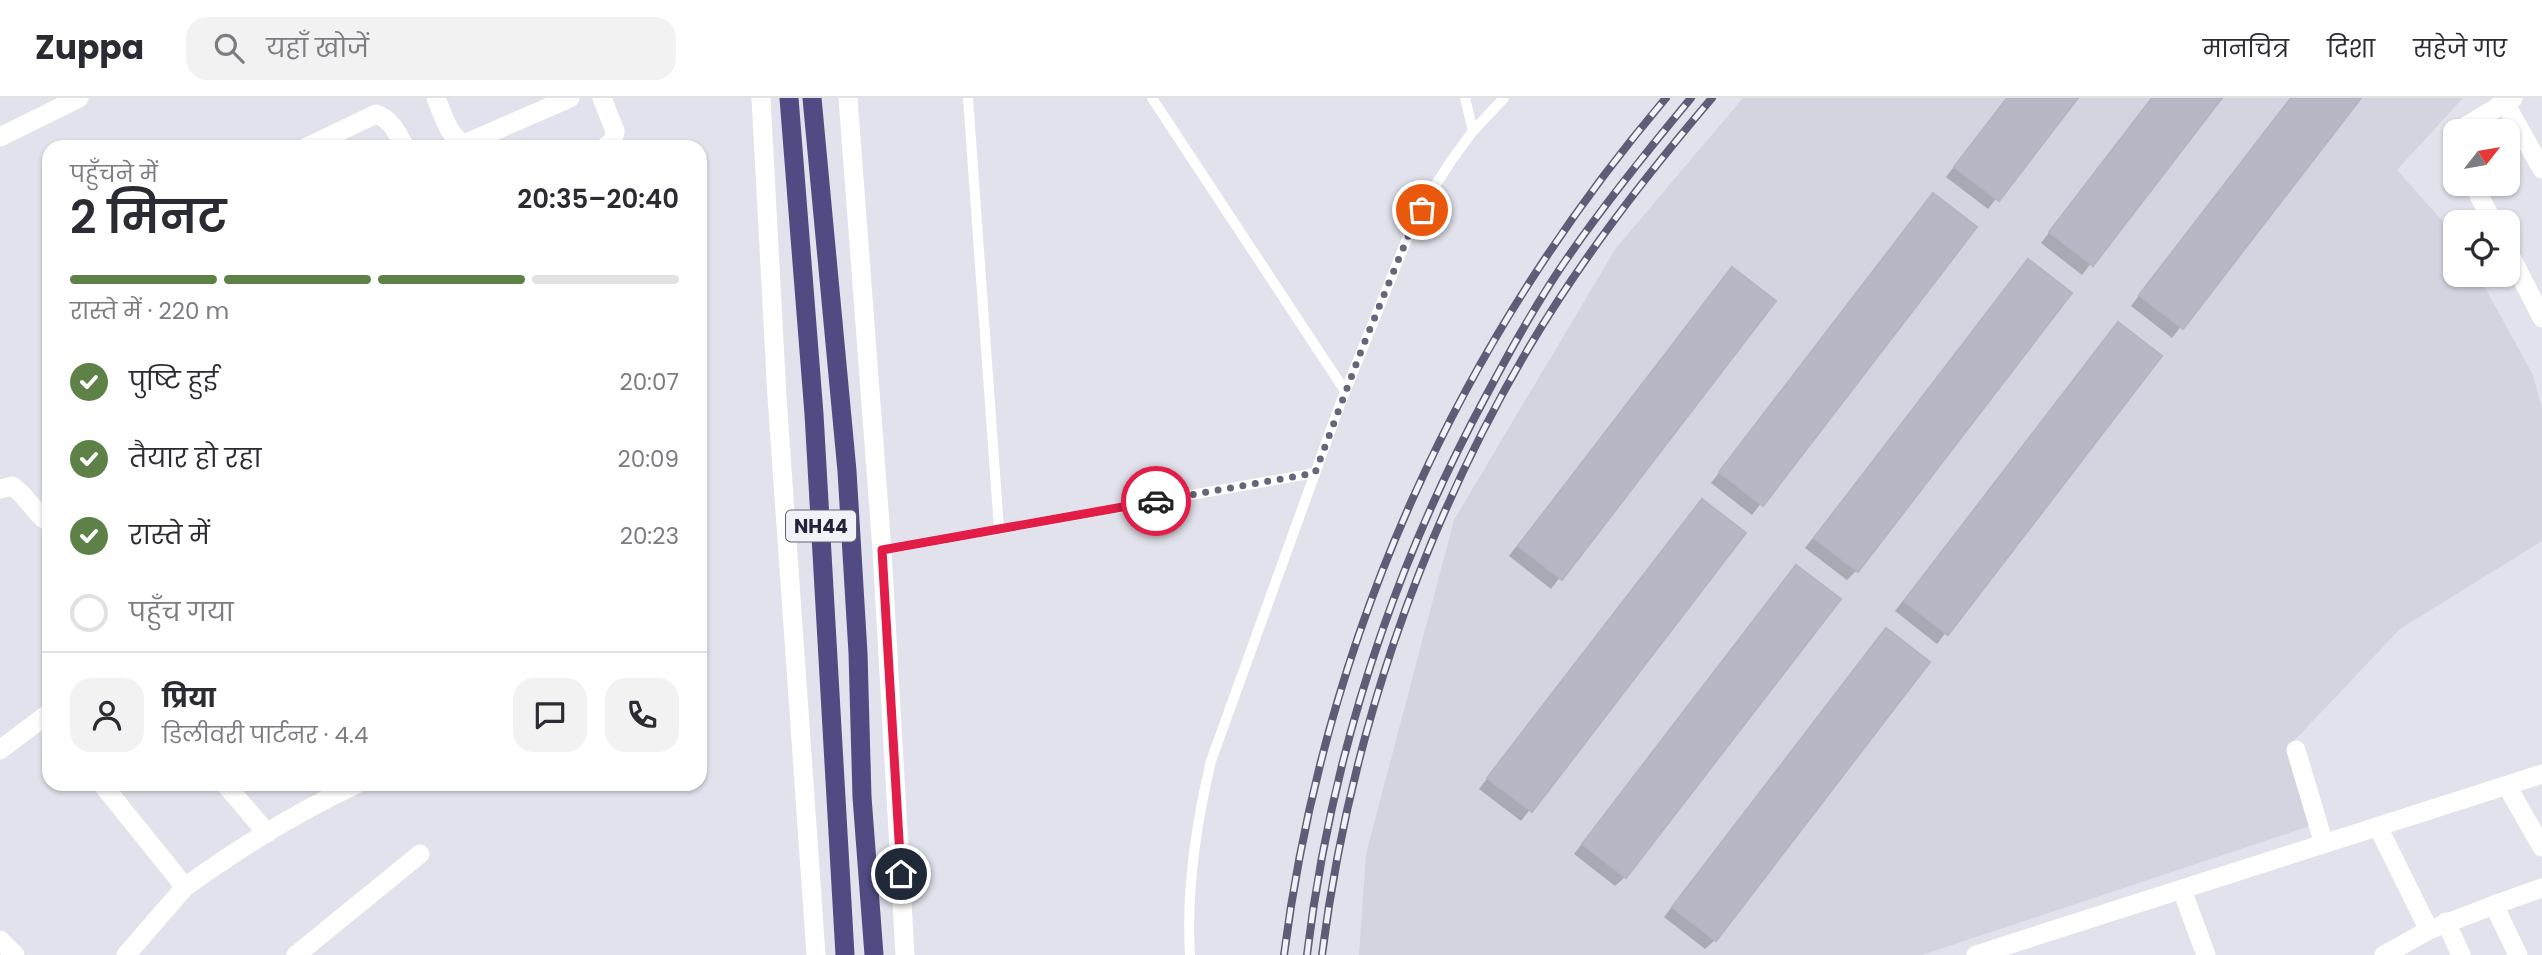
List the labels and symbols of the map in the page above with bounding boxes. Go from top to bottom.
north arrow [2443,119,2520,196]
pin [1392,180,1452,240]
courier [1121,466,1191,536]
road number: NH44 [786,510,856,542]
pin [871,844,931,904]

